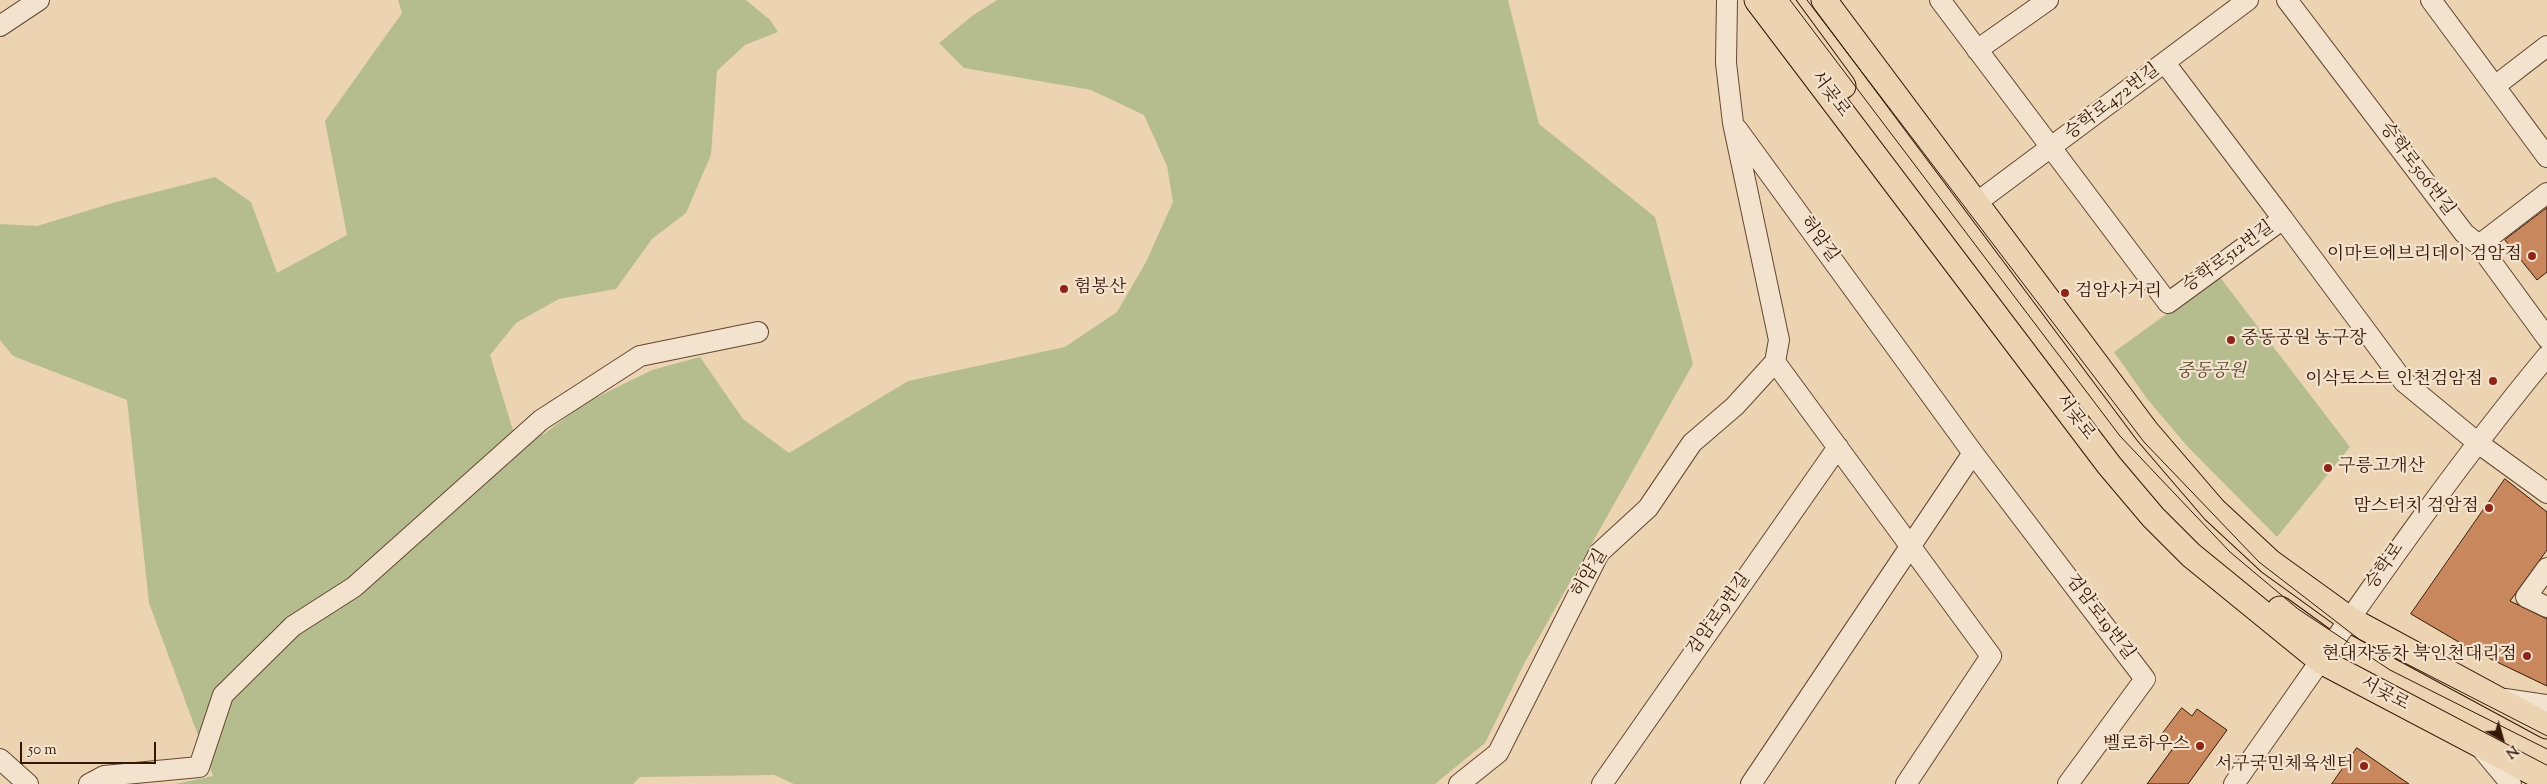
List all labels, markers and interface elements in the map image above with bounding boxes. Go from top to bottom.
street label: 승학로472번길 [2061,60,2165,146]
street label: 서곶로 [1805,68,1853,122]
street label: 승학로506번길 [2374,119,2458,221]
street label: 허암길 [1794,213,1842,267]
street label: 승학로512번길 [2179,218,2279,298]
place label: 이마트에브리데이 검암점 [2327,245,2522,267]
marker: 이마트에브리데이 검암점 [2526,250,2538,262]
place label: 험봉산 [1074,278,1126,300]
place label: 검암사거리 [2075,282,2162,304]
marker: 험봉산 [1058,283,1070,295]
marker: 검암사거리 [2059,287,2071,299]
place label: 중동공원 농구장 [2241,329,2367,351]
marker: 중동공원 농구장 [2225,334,2237,346]
park label: 중동공원 [2176,362,2246,384]
place label: 이삭토스트 인천검암점 [2305,370,2483,392]
marker: 이삭토스트 인천검암점 [2487,375,2499,387]
street label: 서곶로 [2050,391,2098,445]
place label: 구릉고개산 [2338,457,2425,479]
marker: 구릉고개산 [2322,462,2334,474]
place label: 맘스터치 검암점 [2353,497,2479,519]
marker: 맘스터치 검암점 [2483,502,2495,514]
street label: 승학로 [2362,539,2410,595]
street label: 허암길 [1568,546,1614,602]
street label: 검암로9번길 [1684,570,1756,660]
street label: 검암로19번길 [2060,571,2138,665]
place label: 현대자동차 북인천대리점 [2322,645,2517,667]
marker: 현대자동차 북인천대리점 [2521,650,2533,662]
street label: 서곶로 [2356,673,2412,717]
north arrow [2477,714,2527,764]
scale bar [22,732,159,764]
place label: 벨로하우스 [2103,735,2190,757]
text: N [2501,739,2522,762]
text: 50 m [28,740,57,761]
marker: 벨로하우스 [2194,740,2206,752]
place label: 서구국민체육센터 [2215,755,2354,777]
marker: 서구국민체육센터 [2358,760,2370,772]

